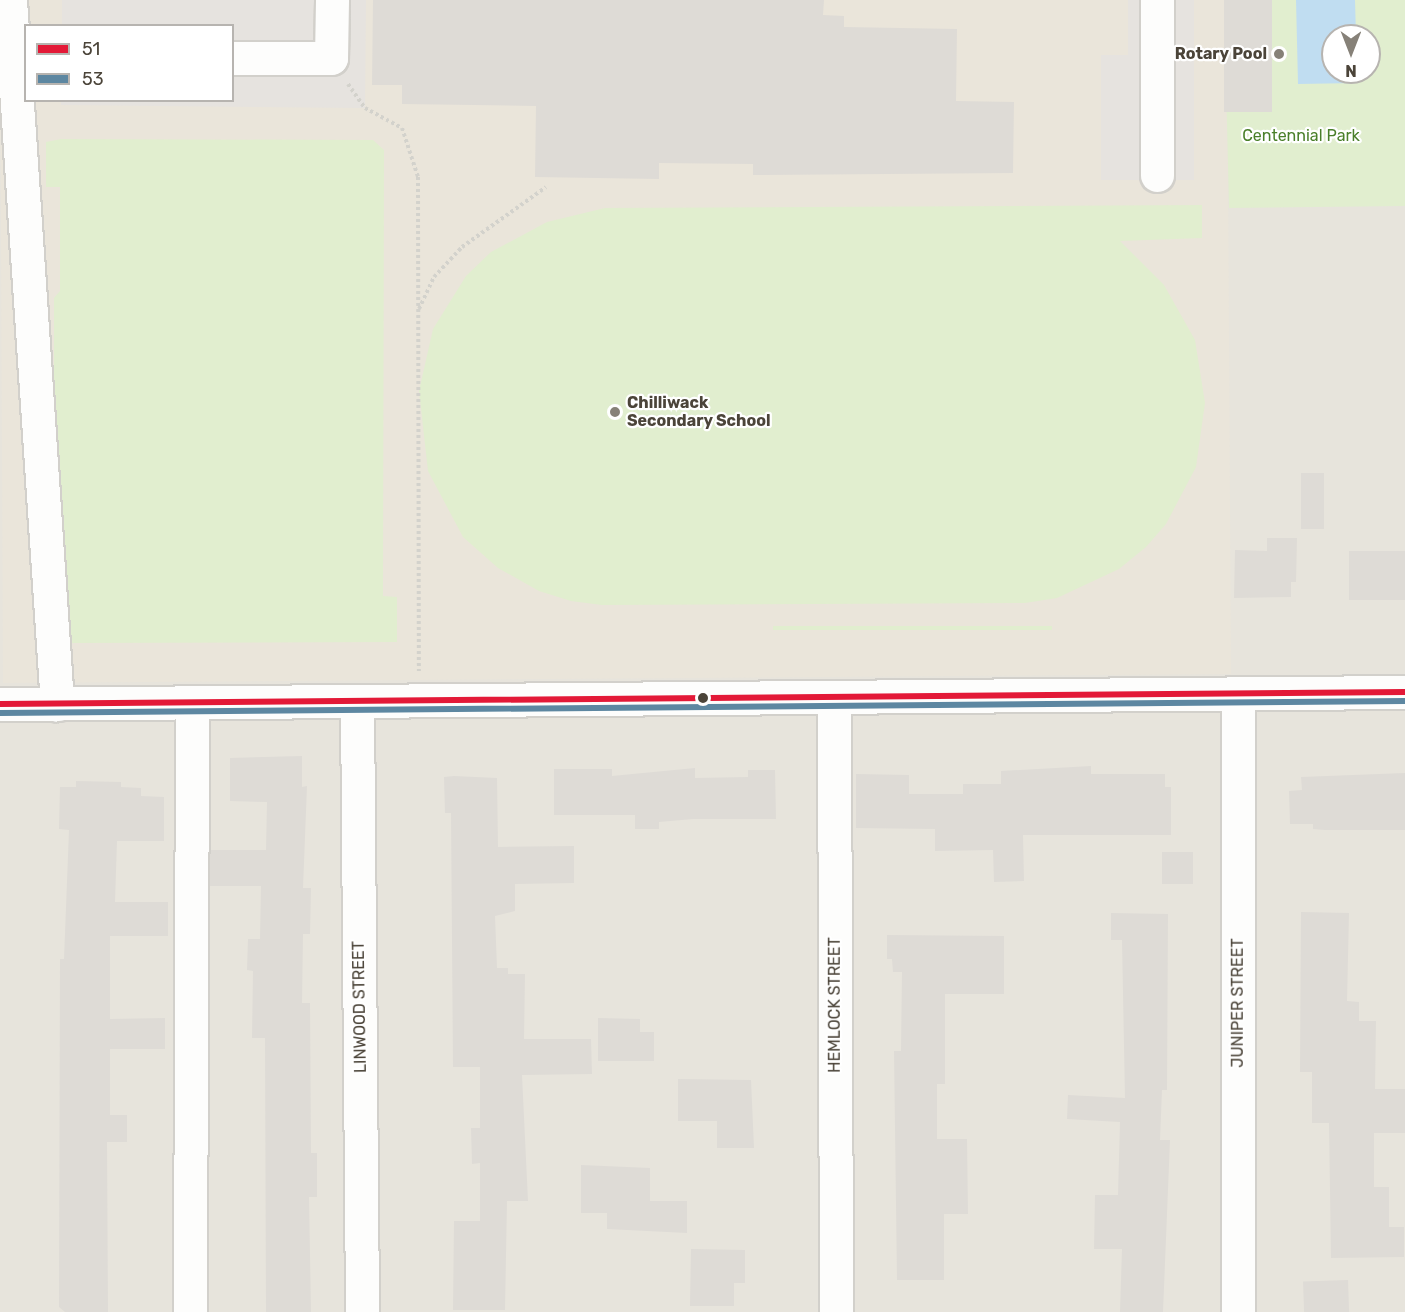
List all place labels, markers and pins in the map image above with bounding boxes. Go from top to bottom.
place label: Rotary Pool [1174,44,1267,64]
marker: Rotary Pool [1272,47,1286,61]
place label: Chilliwack Secondary School [627,393,771,431]
marker: Chilliwack Secondary School [608,405,622,419]
unlabelled marker [697,692,709,704]

